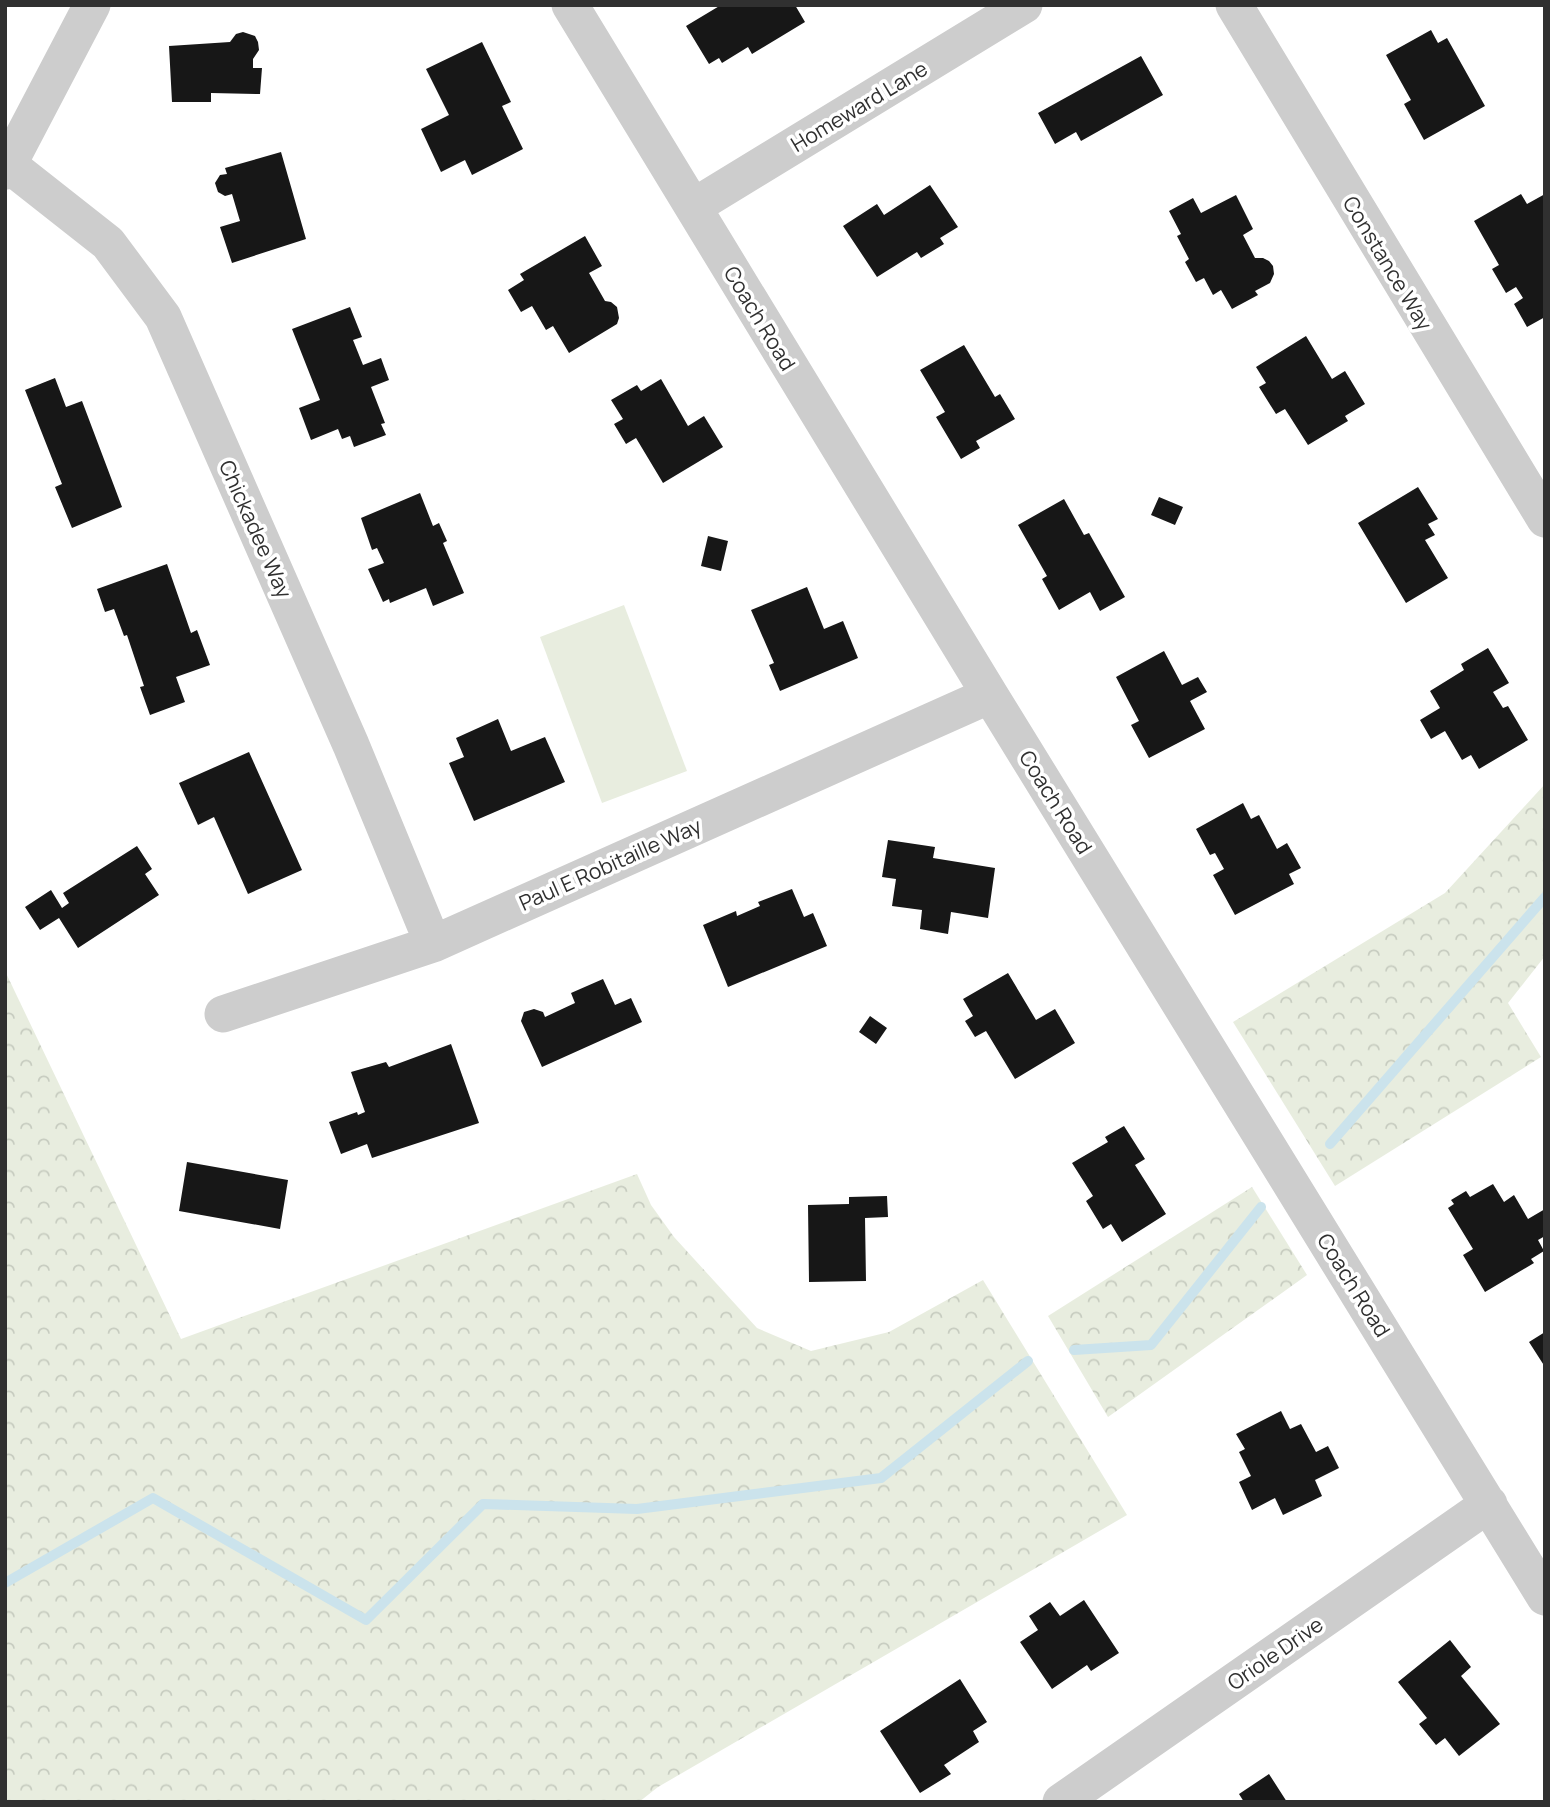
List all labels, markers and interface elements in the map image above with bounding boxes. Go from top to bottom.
street label: Homeward Lane [786,54,932,158]
street label: Constance Way [1337,191,1439,335]
street label: Coach Road [718,261,802,375]
street label: Chickadee Way [213,456,299,602]
street label: Coach Road [1013,745,1099,859]
street label: Paul E Robitaille Way [514,811,706,917]
street label: Coach Road [1311,1228,1397,1342]
street label: Oriole Drive [1222,1610,1328,1696]

